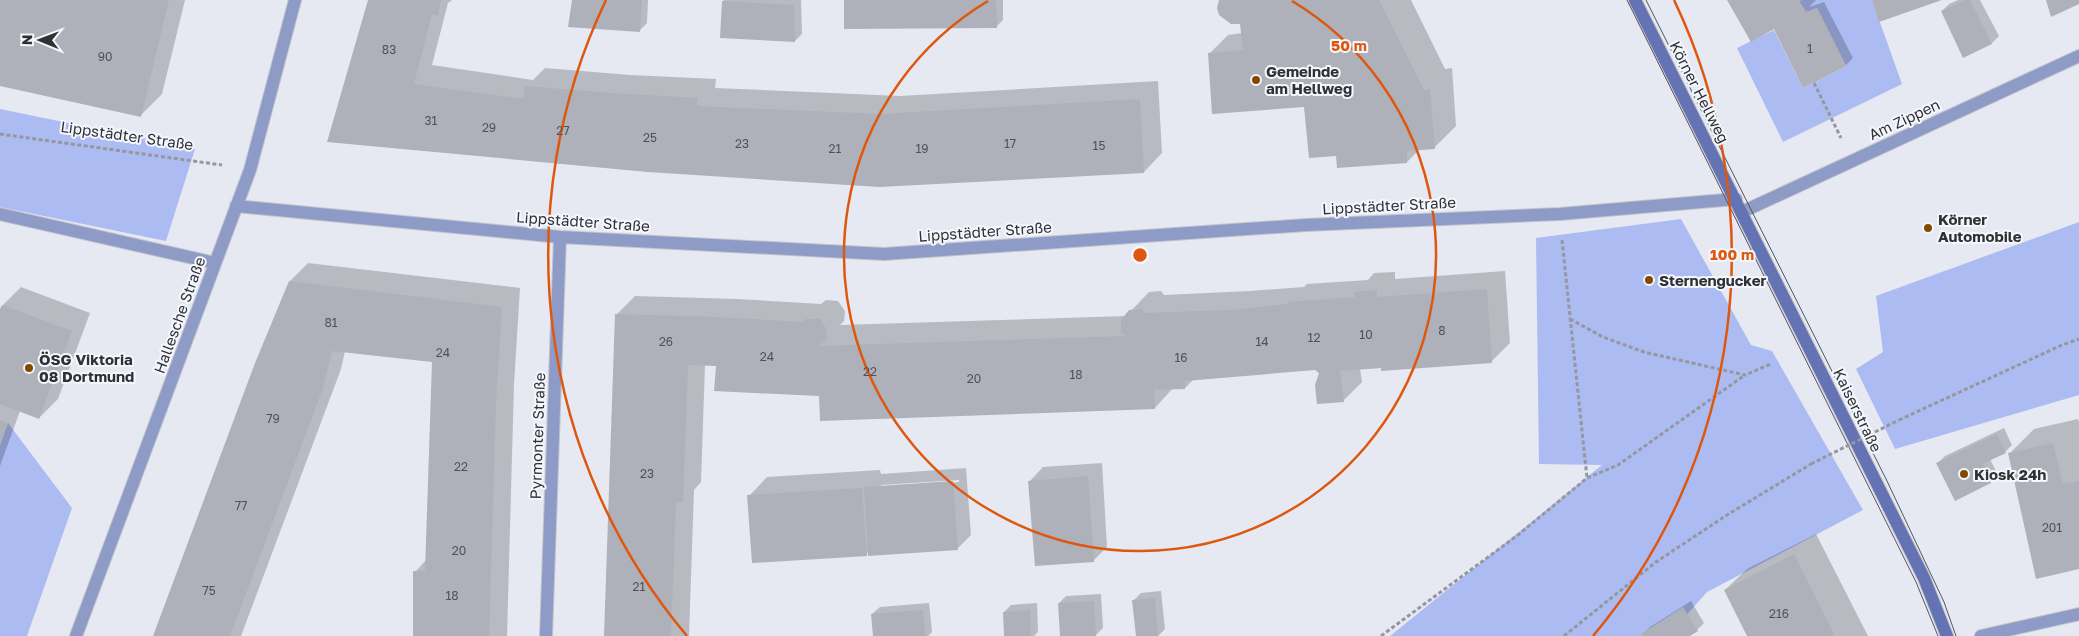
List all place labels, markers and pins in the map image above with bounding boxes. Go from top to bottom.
place label: Gemeinde am Hellweg [1266,62,1352,97]
marker: Gemeinde am Hellweg [1250,74,1262,86]
place label: Körner Automobile [1938,210,2022,245]
marker: Körner Automobile [1922,222,1934,234]
centre of rings [1131,246,1149,264]
place label: Sternengucker [1659,271,1767,289]
marker: Sternengucker [1643,274,1655,286]
place label: ÖSG Viktoria 08 Dortmund [39,350,134,385]
marker: ÖSG Viktoria 08 Dortmund [23,362,35,374]
place label: Kiosk 24h [1974,465,2046,483]
marker: Kiosk 24h [1958,468,1970,480]

